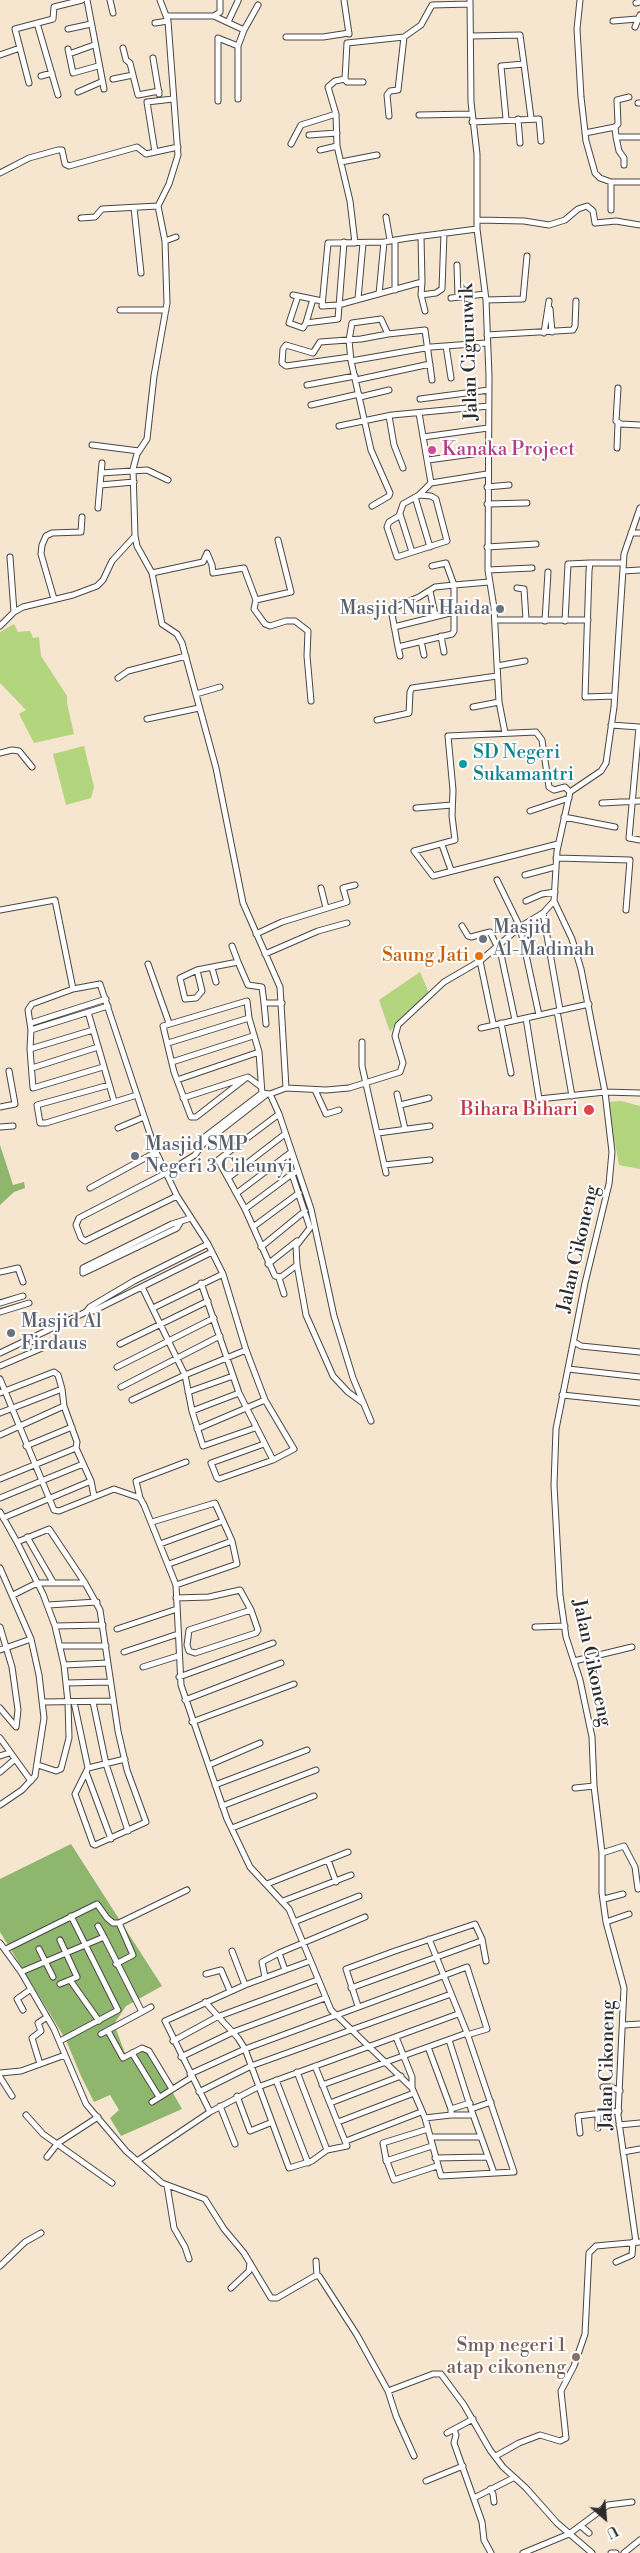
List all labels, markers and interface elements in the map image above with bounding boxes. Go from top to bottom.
street label: Jalan Ciguruwik [456,283,484,421]
place label: Kanaka Project [442,439,575,461]
marker: Kanaka Project [426,444,438,456]
place label: Masjid Nur Haida [340,598,490,620]
marker: Masjid Nur Haida [494,603,506,615]
place label: SD Negeri Sukamantri [473,742,574,786]
marker: SD Negeri Sukamantri [457,758,469,770]
place label: Masjid Al-Madinah [493,917,595,961]
marker: Masjid Al-Madinah [477,933,489,945]
place label: Saung Jati [382,945,469,967]
marker: Saung Jati [473,950,485,962]
place label: Bihara Bihari [460,1099,578,1121]
marker: Bihara Bihari [582,1103,596,1117]
place label: Masjid SMP Negeri 3 Cileunyi [145,1134,293,1178]
marker: Masjid SMP Negeri 3 Cileunyi [129,1150,141,1162]
street label: Jalan Cikoneng [553,1183,605,1315]
place label: Masjid Al Firdaus [21,1311,102,1355]
marker: Masjid Al Firdaus [5,1327,17,1339]
street label: Jalan Cikoneng [566,1597,616,1729]
street label: Jalan Cikoneng [595,2000,621,2130]
place label: Smp negeri 1 atap cikoneng [447,2335,566,2379]
marker: Smp negeri 1 atap cikoneng [570,2351,582,2363]
north arrow [580,2493,630,2543]
text: U [603,2521,621,2542]

